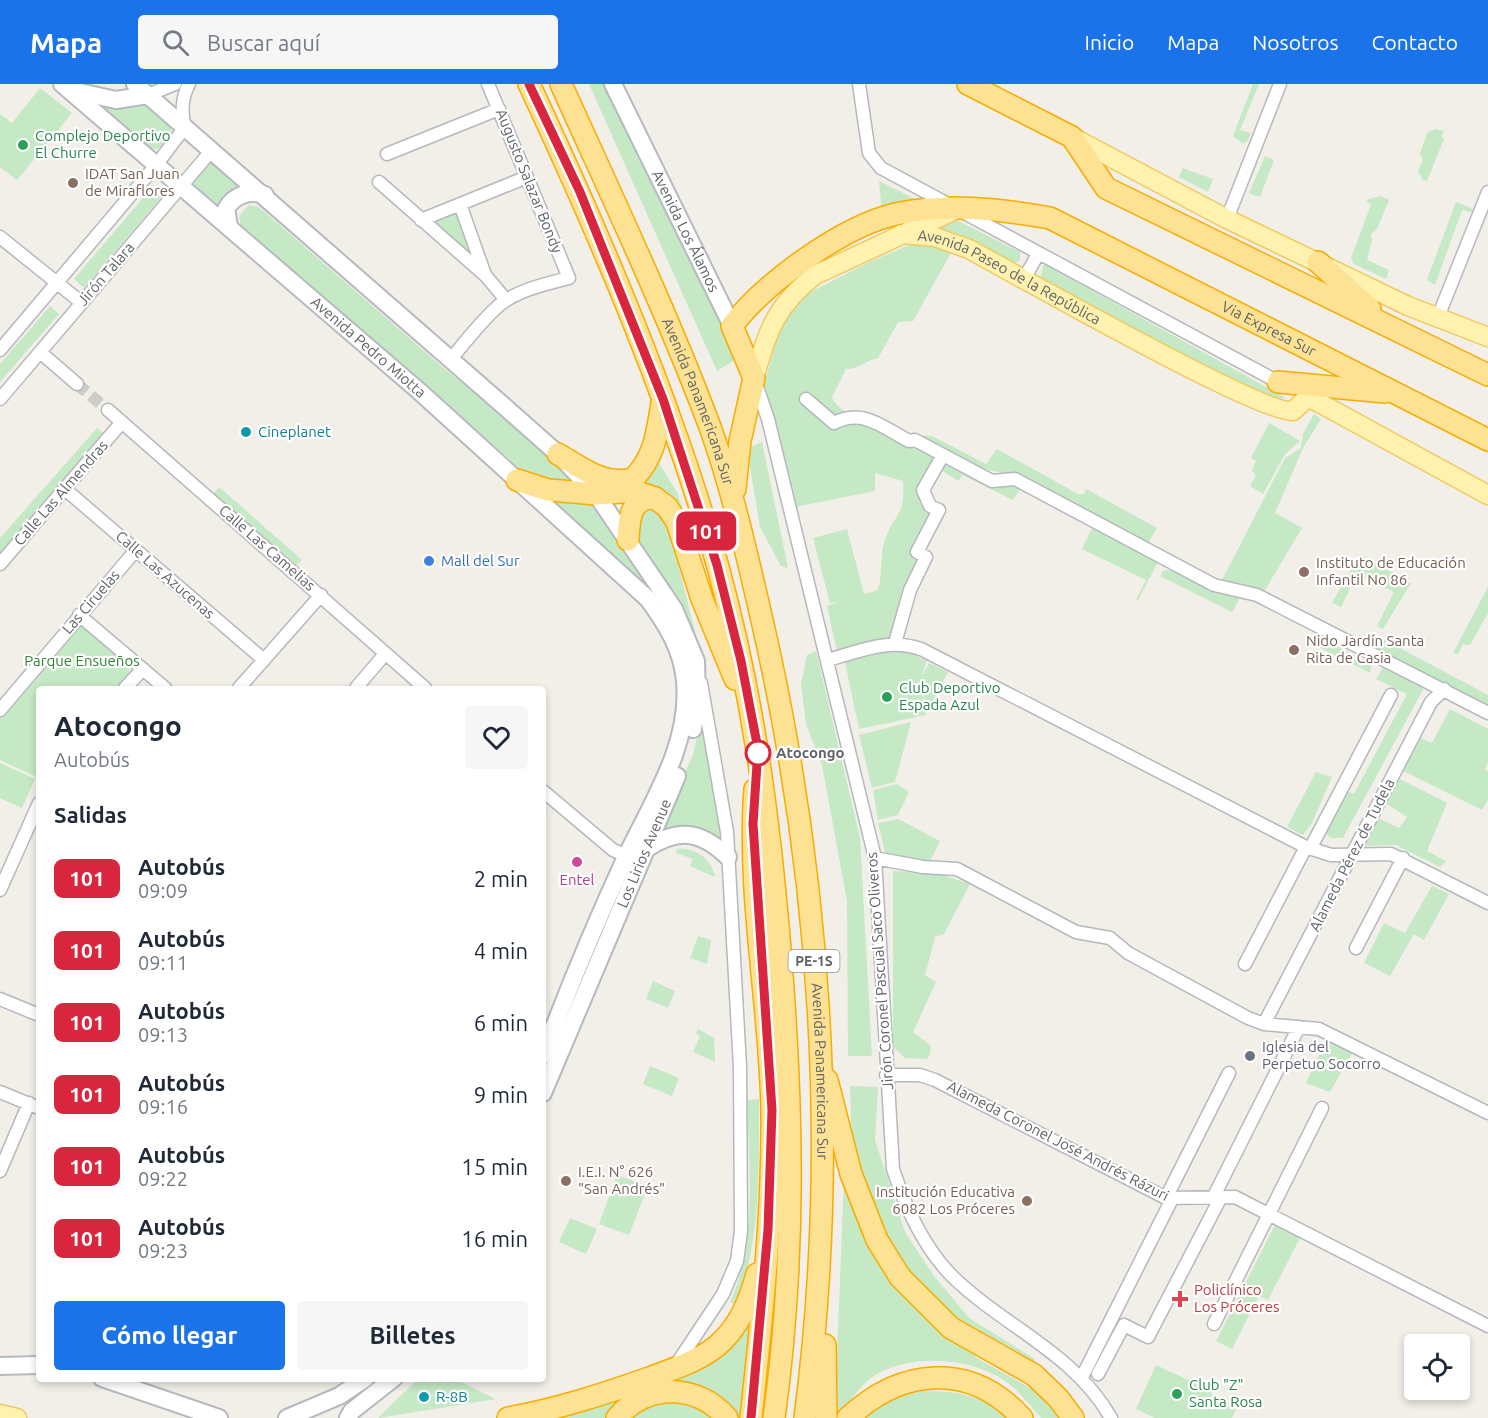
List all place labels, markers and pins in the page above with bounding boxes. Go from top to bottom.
place label: Complejo Deportivo El Churre [35,127,170,161]
marker: Complejo Deportivo El Churre [16,138,30,152]
place label: IDAT San Juan de Miraflores [85,165,180,199]
marker: IDAT San Juan de Miraflores [66,176,80,190]
place label: Cineplanet [258,423,331,440]
marker: Cineplanet [239,425,253,439]
place label: Mall del Sur [441,552,520,569]
marker: Mall del Sur [422,554,436,568]
place label: Instituto de Educación Infantil No 86 [1316,554,1466,588]
marker: Instituto de Educación Infantil No 86 [1297,565,1311,579]
place label: Nido Jardín Santa Rita de Casia [1306,632,1424,666]
marker: Nido Jardín Santa Rita de Casia [1287,643,1301,657]
place label: Club Deportivo Espada Azul [899,679,1001,713]
marker: Club Deportivo Espada Azul [880,690,894,704]
marker: Atocongo [745,740,771,766]
place label: Atocongo [776,744,845,761]
marker: Entel [570,855,584,869]
place label: Entel [559,871,595,888]
place label: Iglesia del Perpetuo Socorro [1262,1038,1381,1072]
marker: Iglesia del Perpetuo Socorro [1243,1049,1257,1063]
place label: I.E.I. N° 626 "San Andrés" [578,1163,665,1197]
marker: I.E.I. N° 626 "San Andrés" [559,1174,573,1188]
place label: Institución Educativa 6082 Los Próceres [876,1183,1015,1217]
marker: Institución Educativa 6082 Los Próceres [1020,1194,1034,1208]
place label: Policlínico Los Próceres [1194,1281,1279,1315]
marker: Policlínico Los Próceres [1171,1290,1189,1308]
place label: Club "Z" Santa Rosa [1189,1376,1262,1410]
marker: Club "Z" Santa Rosa [1170,1387,1184,1401]
place label: R-8B [436,1388,468,1405]
marker: R-8B [417,1390,431,1404]

